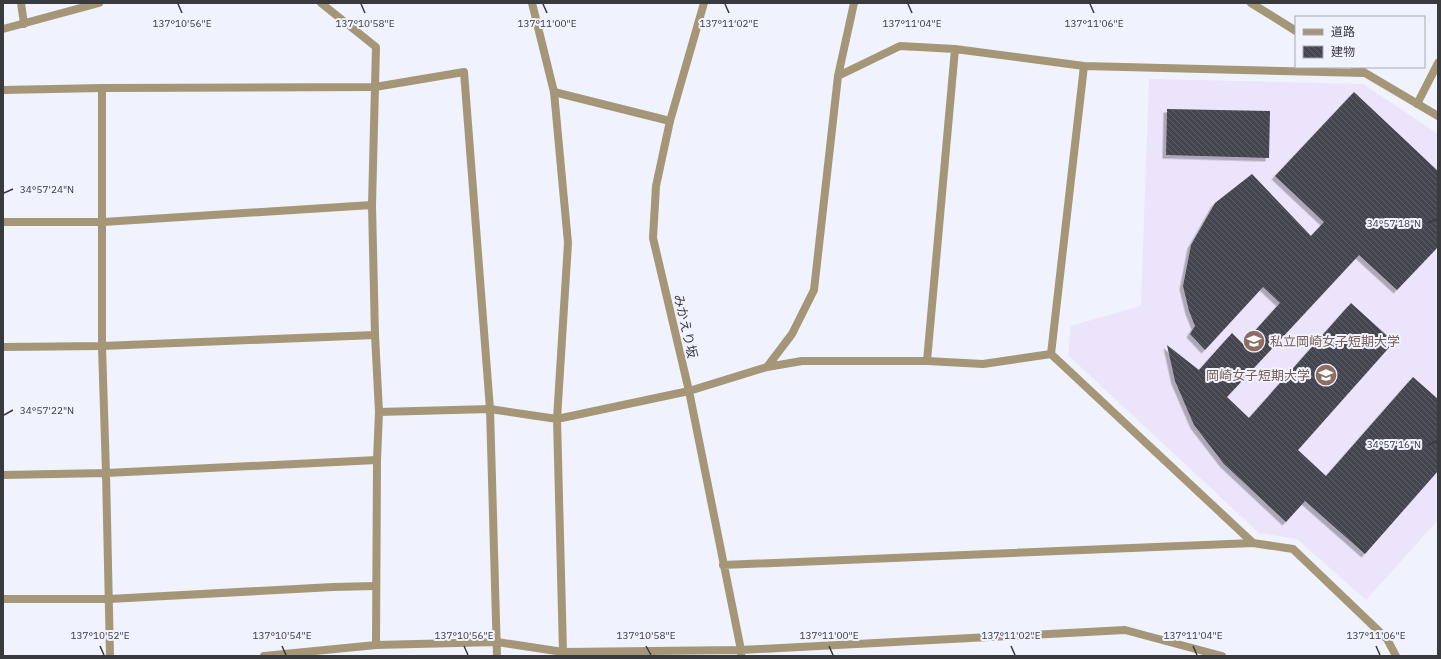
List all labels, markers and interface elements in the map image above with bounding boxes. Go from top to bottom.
legend [1295,16,1425,68]
text: 137°10'56"E [152,17,212,30]
text: 137°10'58"E [335,17,395,30]
text: 137°11'00"E [517,17,577,30]
text: 137°11'02"E [699,17,759,30]
text: 137°11'04"E [882,17,942,30]
text: 137°11'06"E [1064,17,1124,30]
text: 道路 [1331,24,1355,39]
text: 建物 [1331,44,1355,59]
text: 34°57'24"N [20,183,74,196]
text: 34°57'18"N [1367,217,1421,230]
street label: みかえり坂 [670,293,701,360]
school or university icon: 私立岡崎女子短期大学 [1241,328,1267,354]
place label: 私立岡崎女子短期大学 [1270,333,1400,350]
school or university icon: 岡崎女子短期大学 [1313,362,1339,388]
place label: 岡崎女子短期大学 [1206,367,1310,384]
text: 34°57'22"N [20,404,74,417]
text: 34°57'16"N [1367,438,1421,451]
text: 137°10'52"E [70,629,130,642]
text: 137°10'54"E [252,629,312,642]
text: 137°10'56"E [434,629,494,642]
text: 137°10'58"E [616,629,676,642]
text: 137°11'00"E [799,629,859,642]
text: 137°11'02"E [981,629,1041,642]
text: 137°11'04"E [1163,629,1223,642]
text: 137°11'06"E [1346,629,1406,642]

